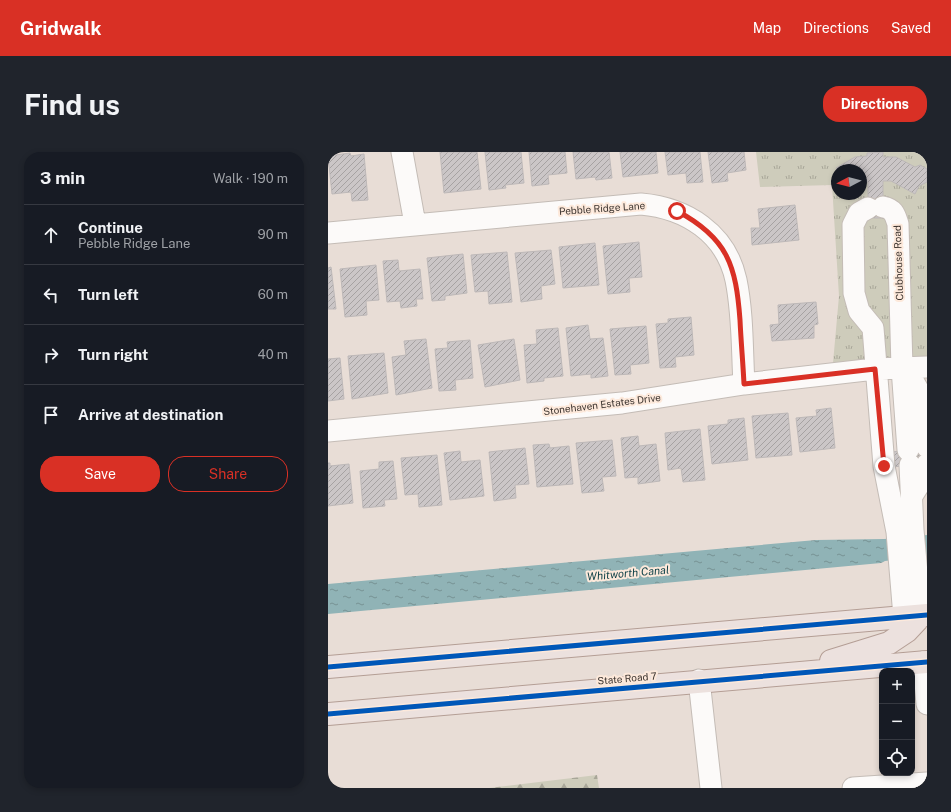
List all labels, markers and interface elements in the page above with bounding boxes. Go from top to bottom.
text: Gridwalk [20,17,101,39]
text: Map [753,20,781,36]
text: Directions [803,20,869,36]
text: Saved [891,20,931,36]
button: Directions [823,86,927,122]
text: Find us [24,88,120,121]
north arrow [831,164,867,200]
text: 3 min [40,168,85,188]
text: Walk · 190 m [213,171,288,186]
street label: Pebble Ridge Lane [558,199,646,217]
route start [668,202,686,220]
text: Continue [78,219,143,236]
icon: ahead [40,224,62,246]
street label: Clubhouse Road [891,225,905,301]
text: 90 m [258,227,288,242]
text: Pebble Ridge Lane [78,236,190,251]
icon: left [40,284,62,306]
text: Turn left [78,286,139,303]
text: 60 m [258,287,288,302]
icon: right [40,344,62,366]
text: Turn right [78,346,148,363]
text: 40 m [257,347,288,362]
street label: Stonehaven Estates Drive [543,391,662,417]
icon: arrive [40,404,62,426]
text: Arrive at destination [78,406,223,423]
button: Save [40,456,160,492]
button: Share [168,456,288,492]
route end [875,457,893,475]
water label: Whitworth Canal [586,563,670,583]
map controls [879,668,915,776]
button: + [879,668,915,704]
street label: State Road 7 [597,669,657,687]
button: − [879,704,915,740]
button: locate [879,740,915,776]

